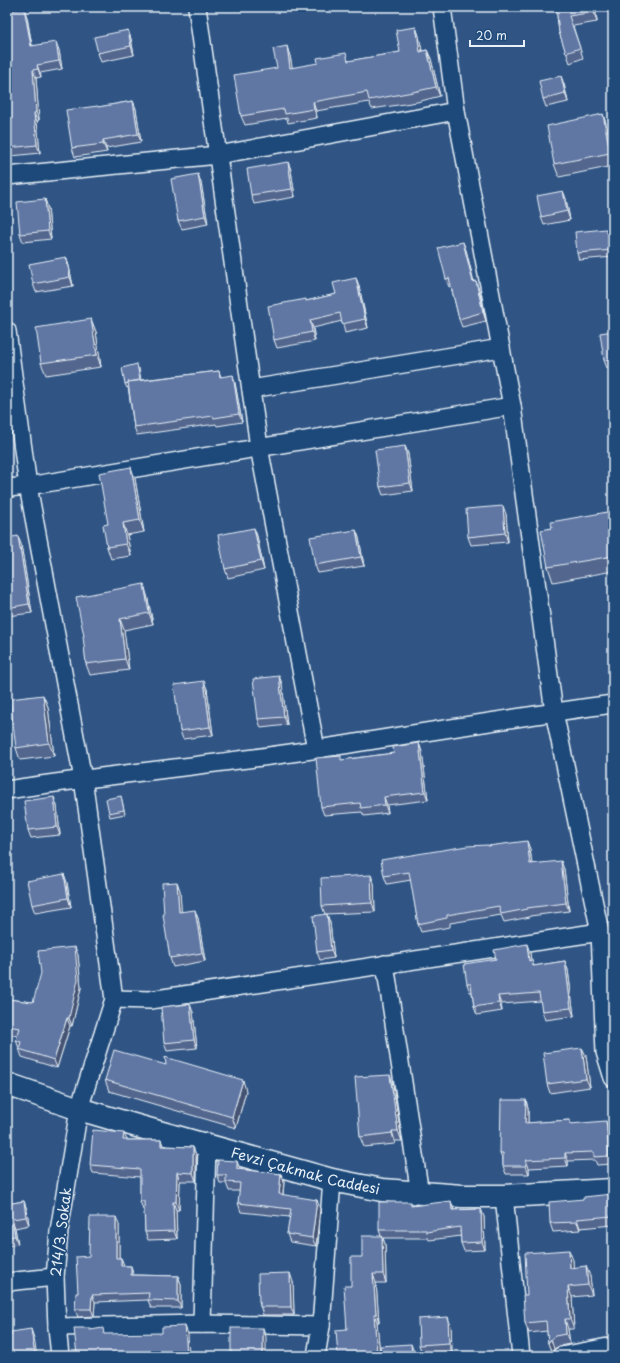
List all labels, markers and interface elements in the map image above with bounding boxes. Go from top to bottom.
scale bar [470,22,524,48]
text: 20 m [476,26,507,44]
street label: Fevzi Çakmak Caddesi [229,1142,382,1199]
street label: 214/3. Sokak [45,1186,76,1278]

